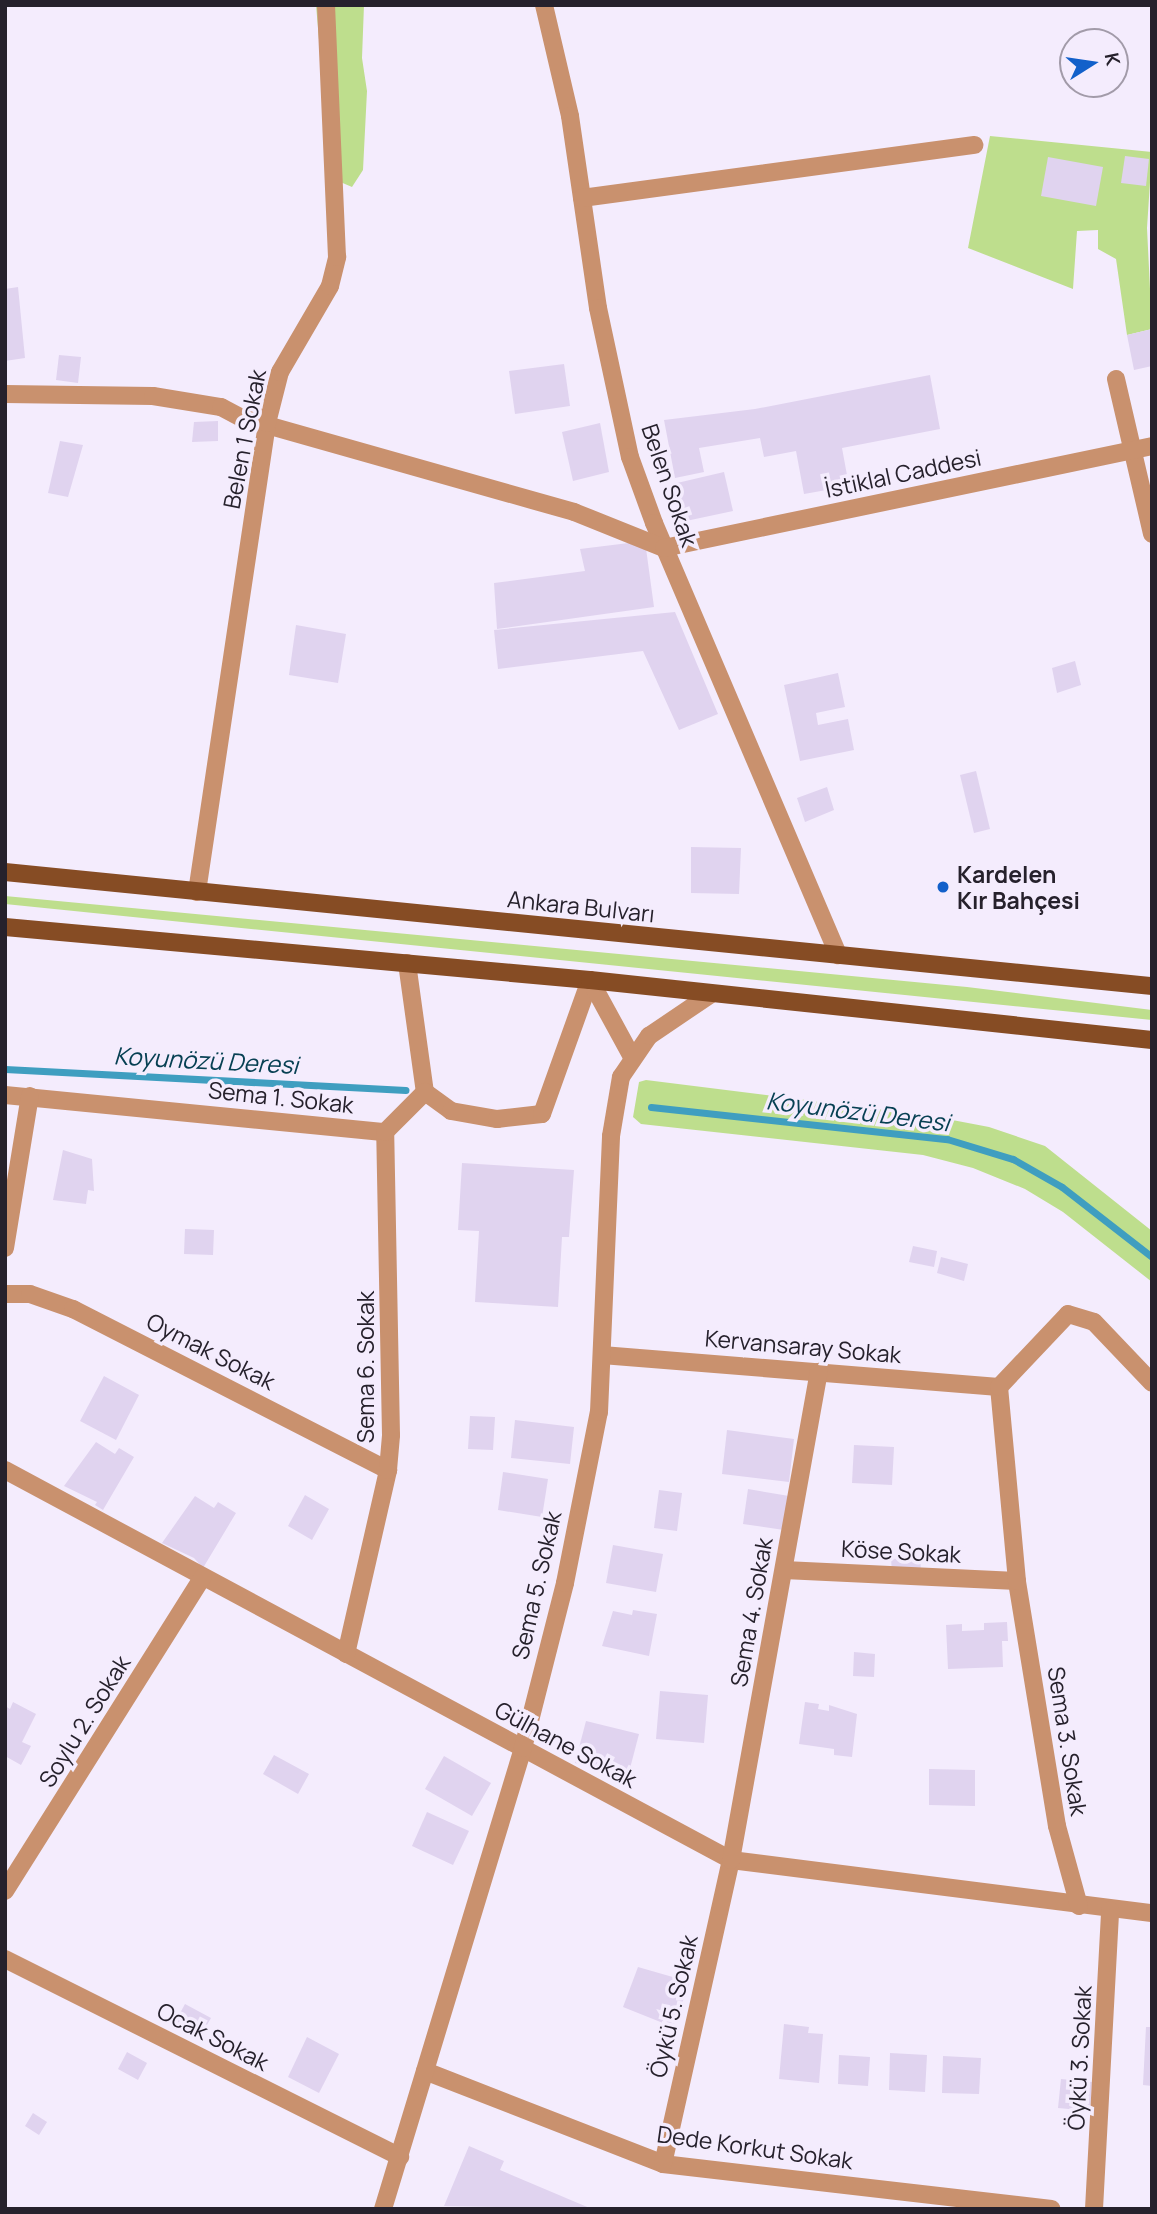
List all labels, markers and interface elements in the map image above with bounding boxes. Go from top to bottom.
north arrow [1059,28,1129,98]
text: K [1099,50,1127,68]
street label: Belen 1 Sokak [217,367,271,511]
street label: Belen Sokak [636,420,704,550]
street label: İstiklal Caddesi [822,443,984,503]
place label: Kardelen Kır Bahçesi [957,860,1080,914]
marker: Kardelen Kır Bahçesi [935,879,951,895]
street label: Ankara Bulvarı [506,885,656,927]
water label: Koyunözü Deresi [113,1041,299,1079]
street label: Sema 1. Sokak [207,1076,355,1118]
water label: Koyunözü Deresi [765,1085,951,1137]
street label: Sema 6. Sokak [351,1291,379,1443]
street label: Oymak Sokak [142,1307,280,1395]
street label: Kervansaray Sokak [704,1324,902,1368]
street label: Sema 5. Sokak [506,1508,566,1662]
street label: Köse Sokak [841,1534,961,1568]
street label: Sema 4. Sokak [724,1535,778,1689]
street label: Soylu 2. Sokak [33,1650,135,1792]
street label: Sema 3. Sokak [1043,1664,1093,1818]
street label: Gülhane Sokak [490,1695,642,1793]
street label: Öykü 5. Sokak [643,1932,703,2080]
street label: Öykü 3. Sokak [1061,1985,1097,2131]
street label: Ocak Sokak [153,1996,273,2076]
street label: Dede Korkut Sokak [655,2120,855,2174]

